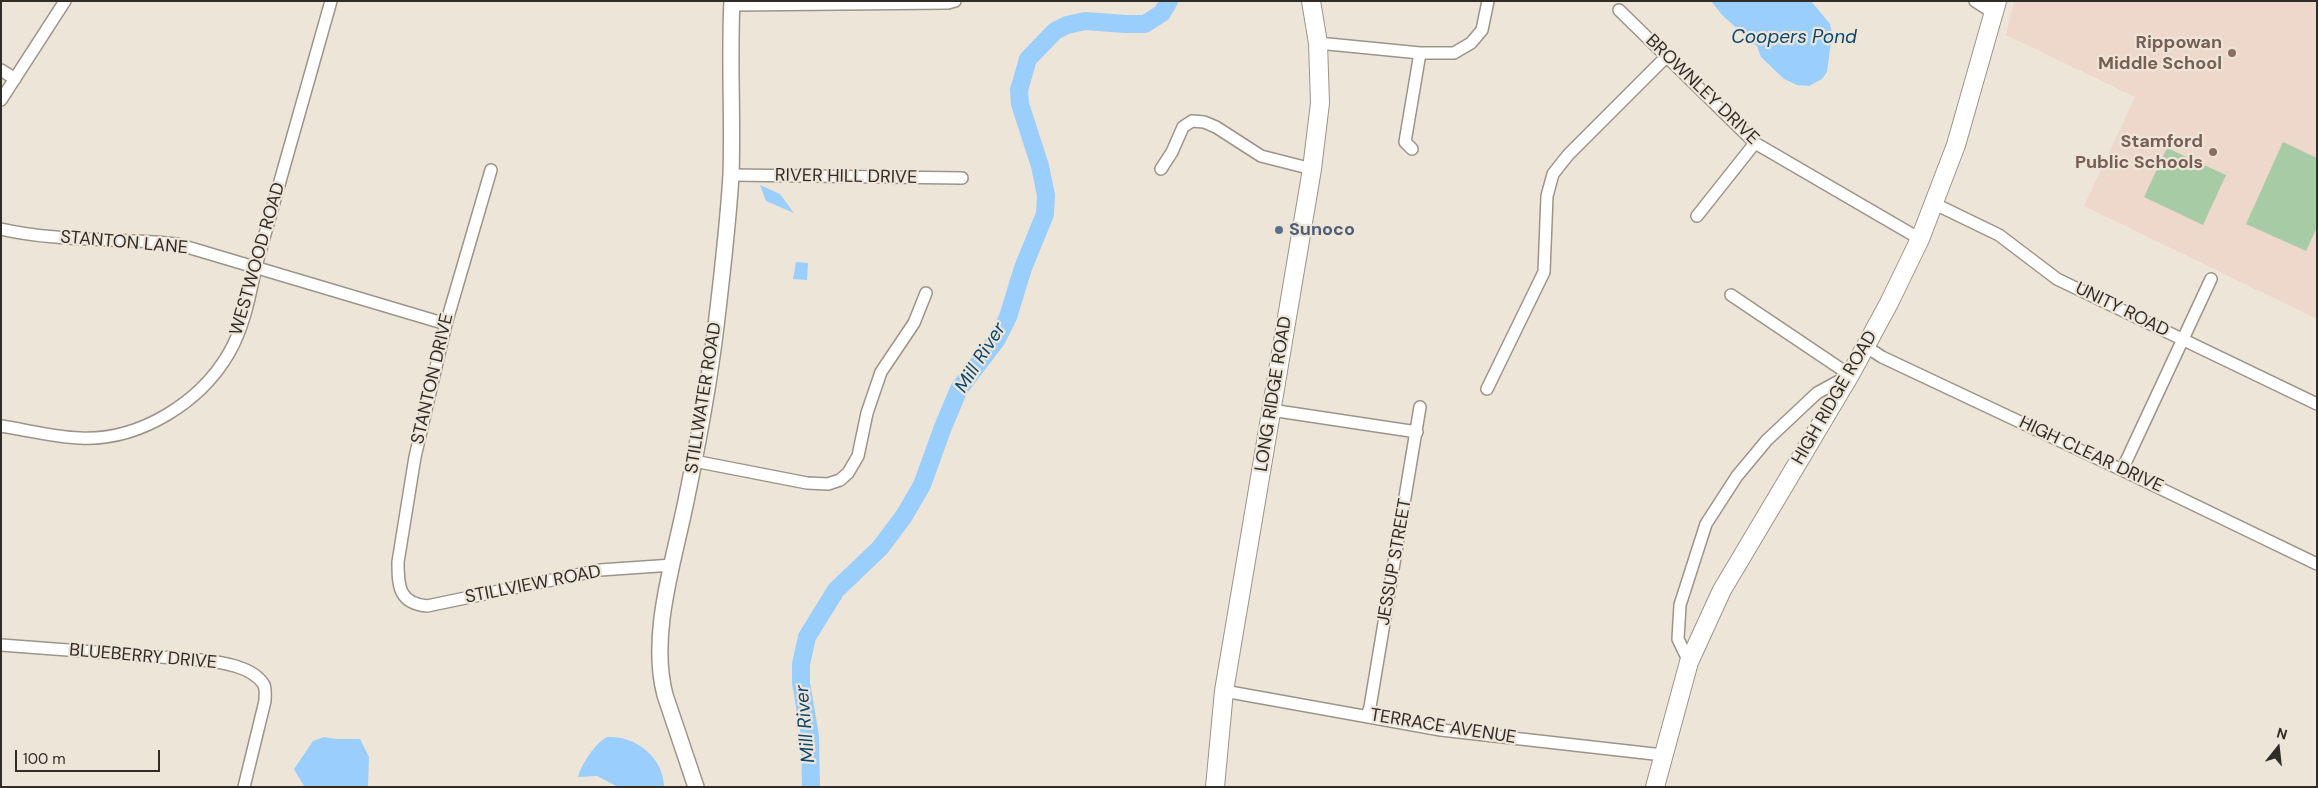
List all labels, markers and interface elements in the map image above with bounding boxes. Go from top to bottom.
water label: Coopers Pond [1731,27,1857,49]
street label: BROWNLEY DRIVE [1641,30,1763,150]
place label: Rippowan Middle School [2098,32,2222,74]
marker: Rippowan Middle School [2226,47,2238,59]
place label: Stamford Public Schools [2075,131,2203,173]
marker: Stamford Public Schools [2207,146,2219,158]
street label: RIVER HILL DRIVE [775,165,917,189]
street label: WESTWOOD ROAD [226,180,290,338]
place label: Sunoco [1289,219,1355,241]
marker: Sunoco [1273,224,1285,236]
street label: STANTON LANE [59,227,189,259]
street label: UNITY ROAD [2072,278,2172,342]
street label: STANTON DRIVE [407,312,459,446]
street label: LONG RIDGE ROAD [1251,315,1297,473]
water label: Mill River [951,319,1011,397]
street label: STILLWATER ROAD [681,321,727,475]
street label: HIGH RIDGE ROAD [1788,327,1882,469]
street label: HIGH CLEAR DRIVE [2015,412,2167,498]
street label: JESSUP STREET [1373,497,1417,627]
street label: STILLVIEW ROAD [463,561,603,609]
street label: BLUEBERRY DRIVE [68,640,218,674]
water label: Mill River [791,684,821,764]
street label: TERRACE AVENUE [1368,705,1518,749]
north arrow [2253,723,2303,773]
text: N [2275,724,2290,744]
scale bar [18,740,162,772]
text: 100 m [23,749,66,769]

